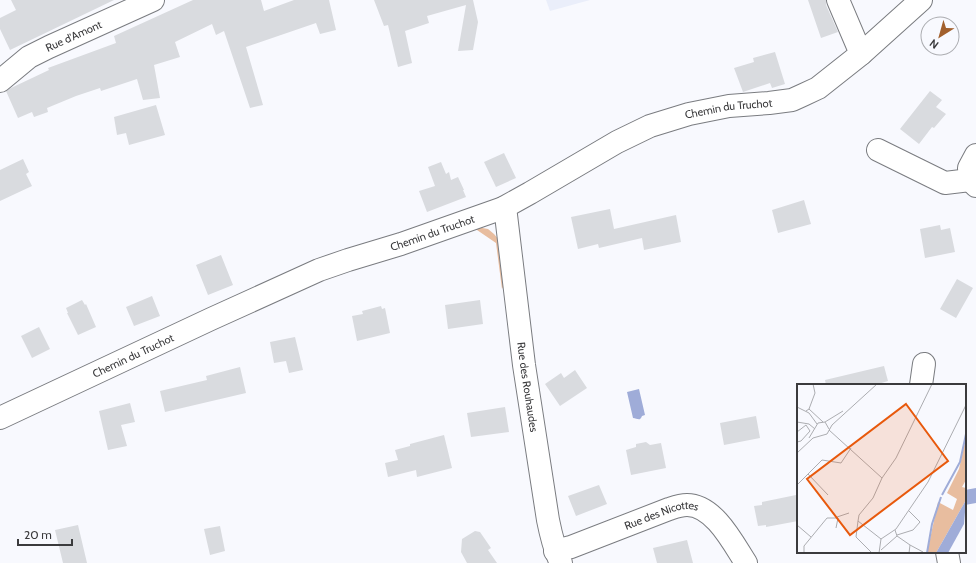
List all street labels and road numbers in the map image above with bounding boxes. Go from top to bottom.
street label: Rue d'Amont [43,17,104,55]
street label: Chemin du Truchot [683,96,773,122]
street label: Chemin du Truchot [389,212,477,254]
street label: Chemin du Truchot [90,330,176,381]
street label: Rue des Rouhaudes [514,341,541,433]
street label: Rue des Nicottes [622,498,701,533]

